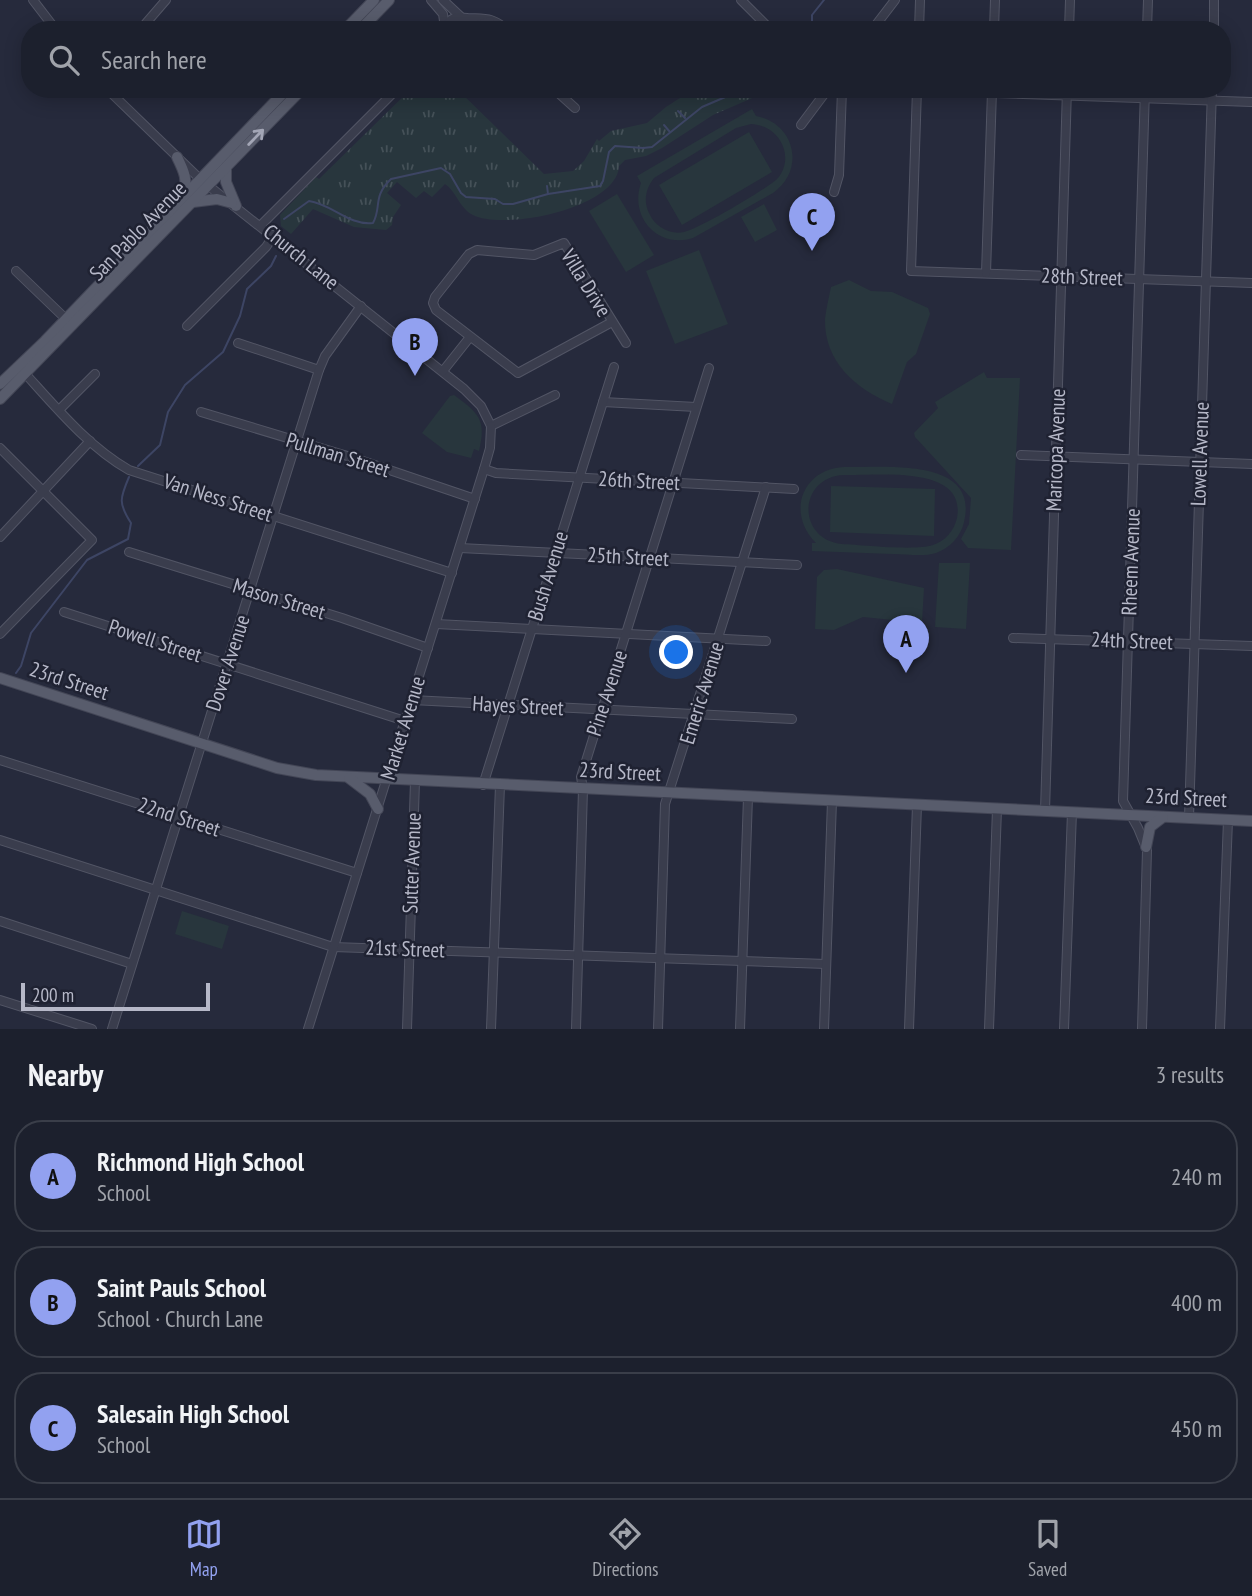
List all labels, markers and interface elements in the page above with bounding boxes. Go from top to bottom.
search box [21,21,1231,98]
icon: search [45,41,83,79]
text: Search here [101,43,207,76]
one-way arrow [247,129,264,146]
street label: San Pablo Avenue [83,175,192,286]
pin: C [789,193,835,251]
street label: Church Lane [258,218,345,295]
street label: Villa Drive [555,243,618,322]
street label: 28th Street [1041,262,1124,291]
pin: B [392,318,438,376]
street label: Maricopa Avenue [1040,388,1071,512]
street label: Lowell Avenue [1184,401,1215,507]
street label: Pullman Street [283,426,393,483]
street label: 26th Street [597,465,681,496]
street label: Van Ness Street [159,467,276,528]
street label: Rheem Avenue [1115,508,1146,616]
street label: Bush Avenue [521,528,574,624]
street label: 25th Street [586,541,670,572]
street label: Mason Street [230,572,329,625]
street label: Dover Avenue [199,611,256,714]
street label: Powell Street [105,613,205,668]
pin: A [883,615,929,673]
street label: 24th Street [1091,626,1174,655]
your location [659,635,693,669]
street label: Emeric Avenue [673,638,730,747]
street label: Pine Avenue [580,646,633,739]
street label: 23rd Street [26,655,112,706]
street label: Market Avenue [374,673,431,783]
street label: Hayes Street [472,690,565,721]
street label: 23rd Street [579,756,662,787]
street label: 23rd Street [1145,782,1228,813]
street label: 22nd Street [134,791,224,843]
street label: Sutter Avenue [396,812,427,914]
street label: 21st Street [365,934,446,963]
scale bar [21,980,210,1012]
text: 200 m [32,983,74,1007]
text: Nearby [28,1055,103,1094]
text: 3 results [1156,1060,1224,1089]
text: Richmond High School [97,1145,304,1178]
text: A [47,1162,59,1191]
text: 240 m [1171,1162,1222,1191]
text: School [97,1178,150,1207]
text: Saint Pauls School [97,1271,266,1304]
text: B [47,1288,59,1317]
text: 400 m [1171,1288,1222,1317]
text: School · Church Lane [97,1304,263,1333]
text: Salesain High School [97,1397,289,1430]
text: C [48,1414,58,1443]
text: 450 m [1171,1414,1222,1443]
text: School [97,1430,150,1459]
tab: Map [185,1515,223,1581]
tab: Directions [592,1515,658,1581]
tab: Saved [1028,1515,1067,1581]

